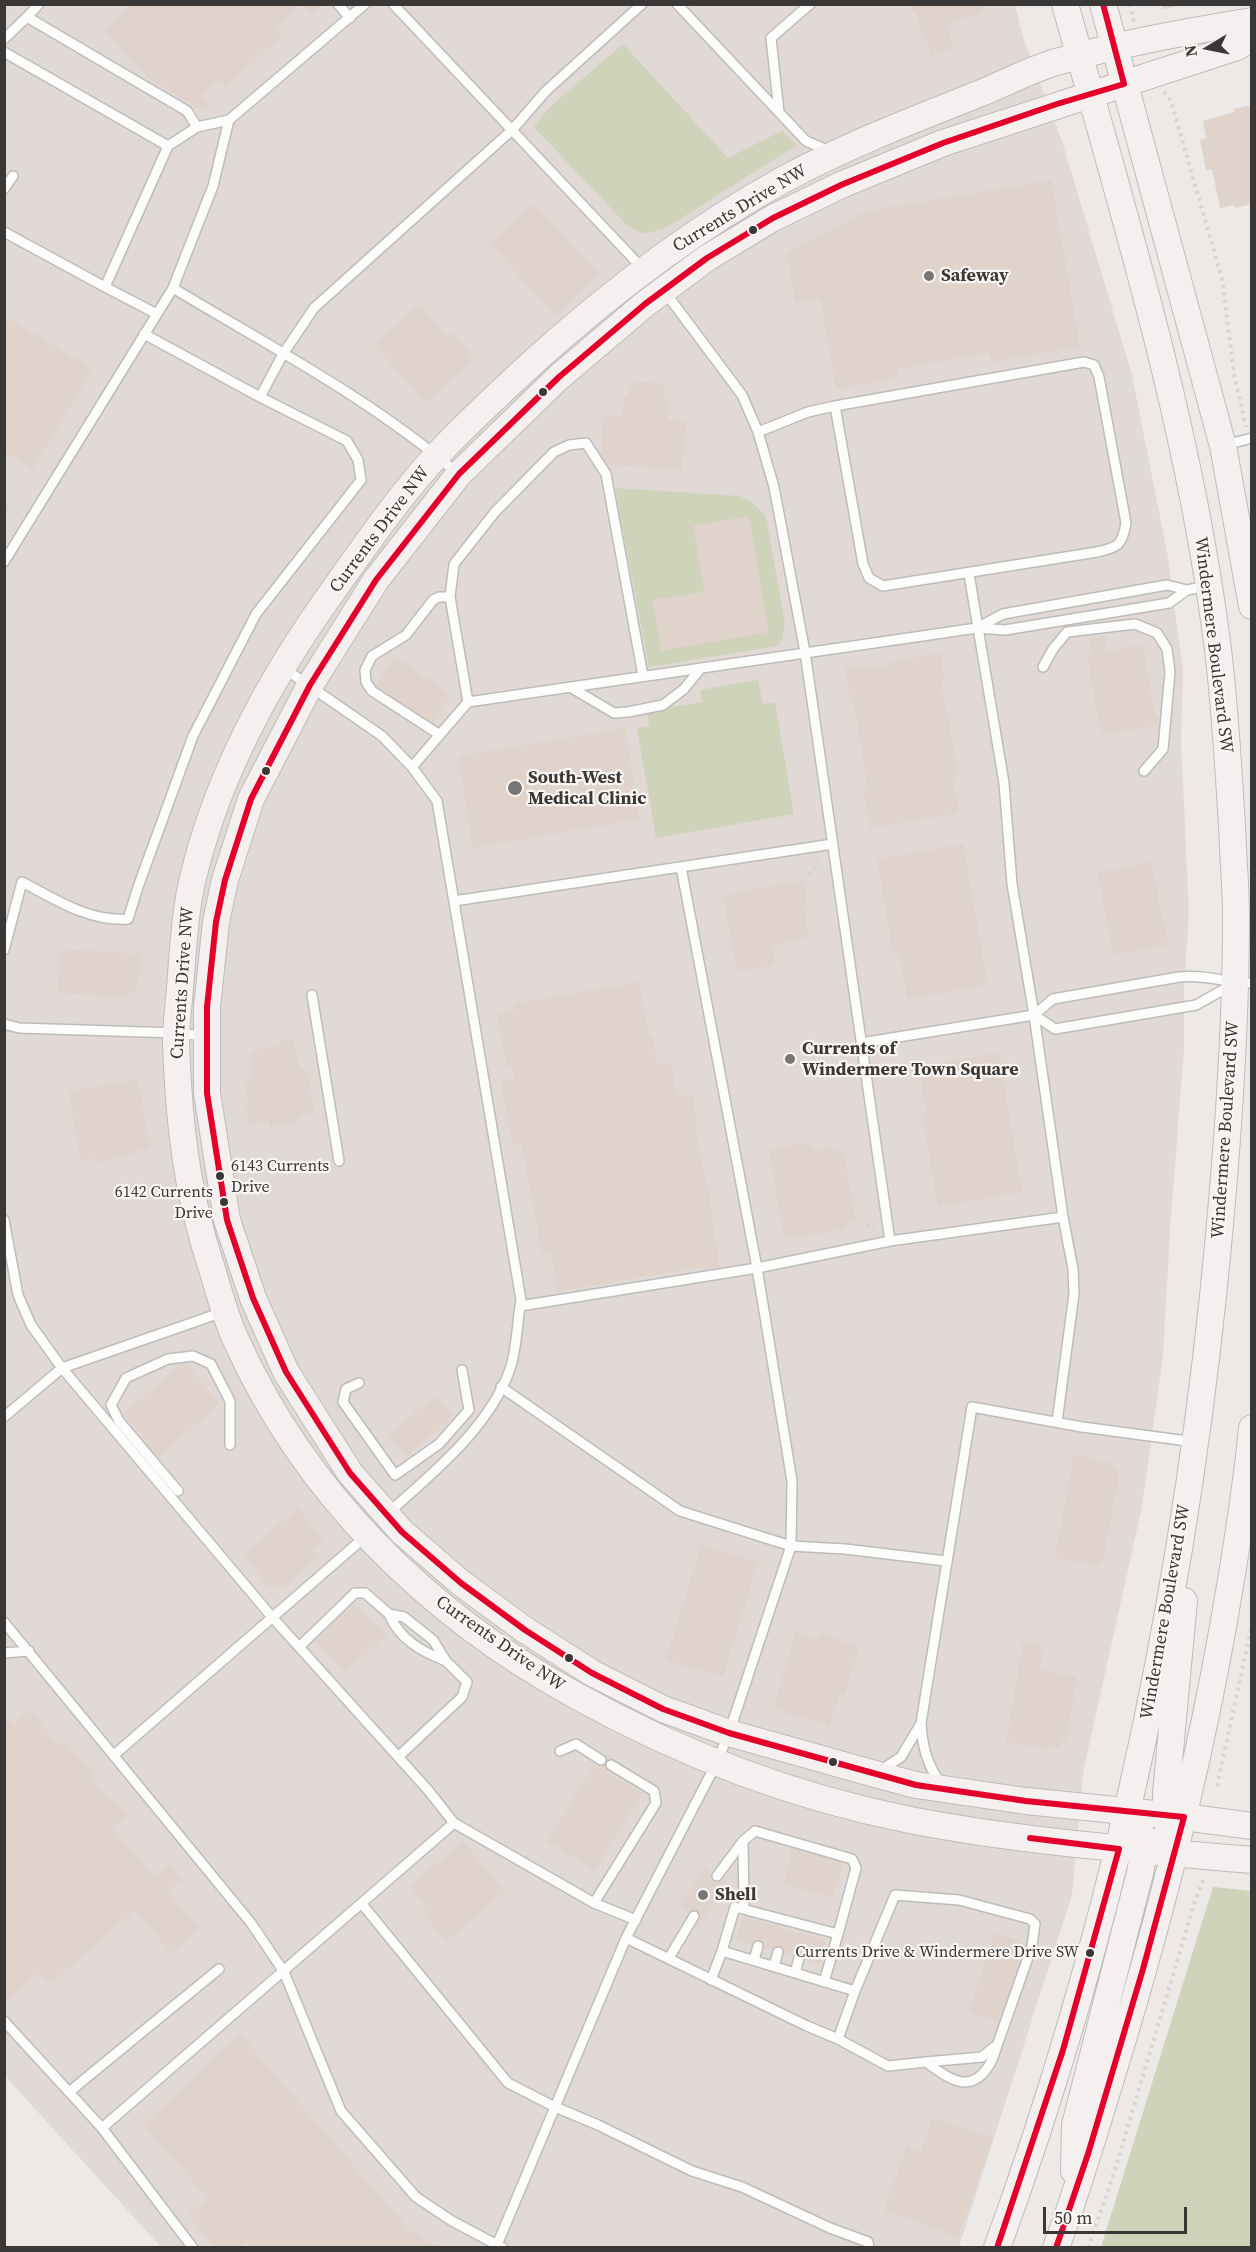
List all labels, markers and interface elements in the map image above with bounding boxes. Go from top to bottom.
north arrow [1178,18,1238,78]
text: N [1178,43,1202,59]
street label: Currents Drive NW [669,160,811,258]
unlabelled marker [747,224,759,236]
place label: Safeway [941,265,1009,287]
marker: Safeway [922,269,936,283]
unlabelled marker [537,386,549,398]
street label: Currents Drive NW [325,463,435,597]
street label: Windermere Boulevard SW [1189,535,1237,755]
unlabelled marker [260,765,272,777]
place label: South-West Medical Clinic [528,767,646,810]
marker: South-West Medical Clinic [506,779,524,797]
street label: Currents Drive NW [167,906,199,1060]
street label: Windermere Boulevard SW [1208,1021,1244,1239]
place label: Currents of Windermere Town Square [802,1038,1019,1080]
marker: Currents of Windermere Town Square [783,1052,797,1066]
place label: 6143 Currents Drive [231,1157,329,1195]
marker: 6143 Currents Drive [214,1170,226,1182]
place label: 6142 Currents Drive [115,1183,213,1221]
marker: 6142 Currents Drive [218,1196,230,1208]
street label: Windermere Boulevard SW [1136,1503,1196,1721]
street label: Currents Drive NW [431,1591,569,1697]
unlabelled marker [563,1652,575,1664]
unlabelled marker [827,1756,839,1768]
place label: Shell [715,1884,756,1906]
marker: Shell [696,1888,710,1902]
place label: Currents Drive & Windermere Drive SW [795,1943,1079,1963]
marker: Currents Drive & Windermere Drive SW [1084,1947,1096,1959]
scale bar [1046,2195,1190,2233]
text: 50 m [1054,2205,1092,2230]

